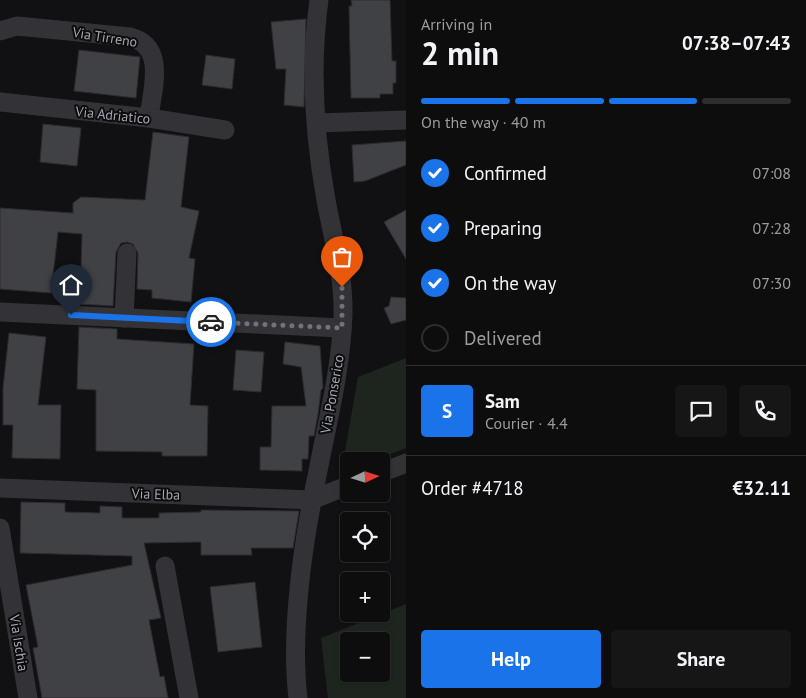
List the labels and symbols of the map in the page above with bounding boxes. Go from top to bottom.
street label: Via Tirreno [70,23,139,51]
street label: Via Adriatico [74,102,151,128]
pin [321,236,363,287]
pin [50,264,92,315]
courier [186,297,236,347]
street label: Via Ponserico [316,353,348,436]
north arrow [340,452,390,502]
street label: Via Elba [130,484,181,504]
street label: Via Ischia [5,612,32,673]

